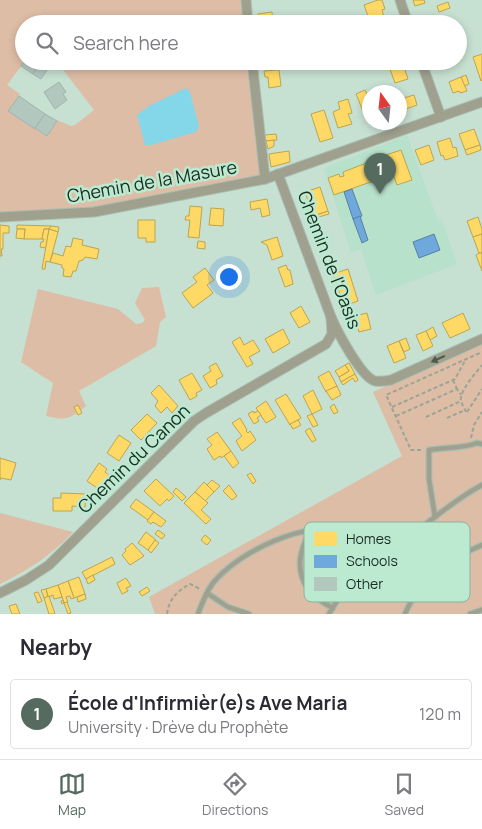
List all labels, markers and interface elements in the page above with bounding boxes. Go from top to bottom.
search box [15,15,467,70]
icon: search [33,29,61,57]
text: Search here [73,30,179,56]
north arrow [362,85,407,130]
pin: 1 [364,153,396,194]
street label: Chemin de la Masure [65,154,239,208]
street label: Chemin de l'Oasis [293,187,367,332]
your location [216,264,242,290]
one-way arrow [431,355,445,363]
street label: Chemin du Canon [72,398,195,518]
legend [304,522,470,602]
text: Homes [346,529,391,548]
text: Schools [346,551,398,570]
text: Other [346,574,383,593]
text: Nearby [20,633,92,661]
text: École d'Infirmièr(e)s Ave Maria [68,690,347,716]
text: 1 [33,703,41,725]
text: 120 m [419,703,461,725]
text: University · Drève du Prophète [68,716,288,738]
tab: Map [58,770,86,819]
tab: Directions [202,770,268,819]
tab: Saved [385,770,424,819]

